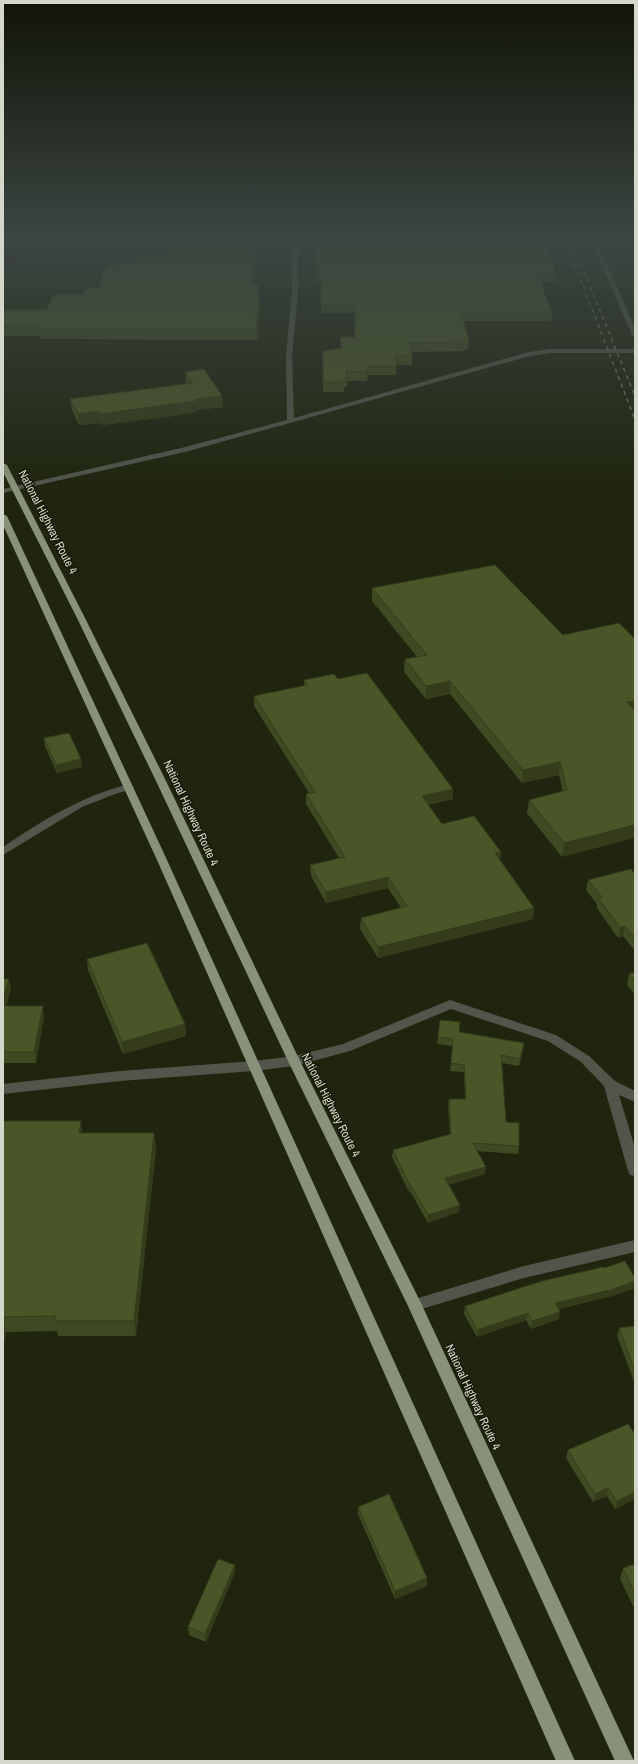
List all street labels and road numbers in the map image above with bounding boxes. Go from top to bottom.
street label: National Highway Route 4 [15,467,81,577]
street label: National Highway Route 4 [159,758,223,869]
street label: National Highway Route 4 [298,1050,364,1160]
street label: National Highway Route 4 [441,1342,505,1453]

